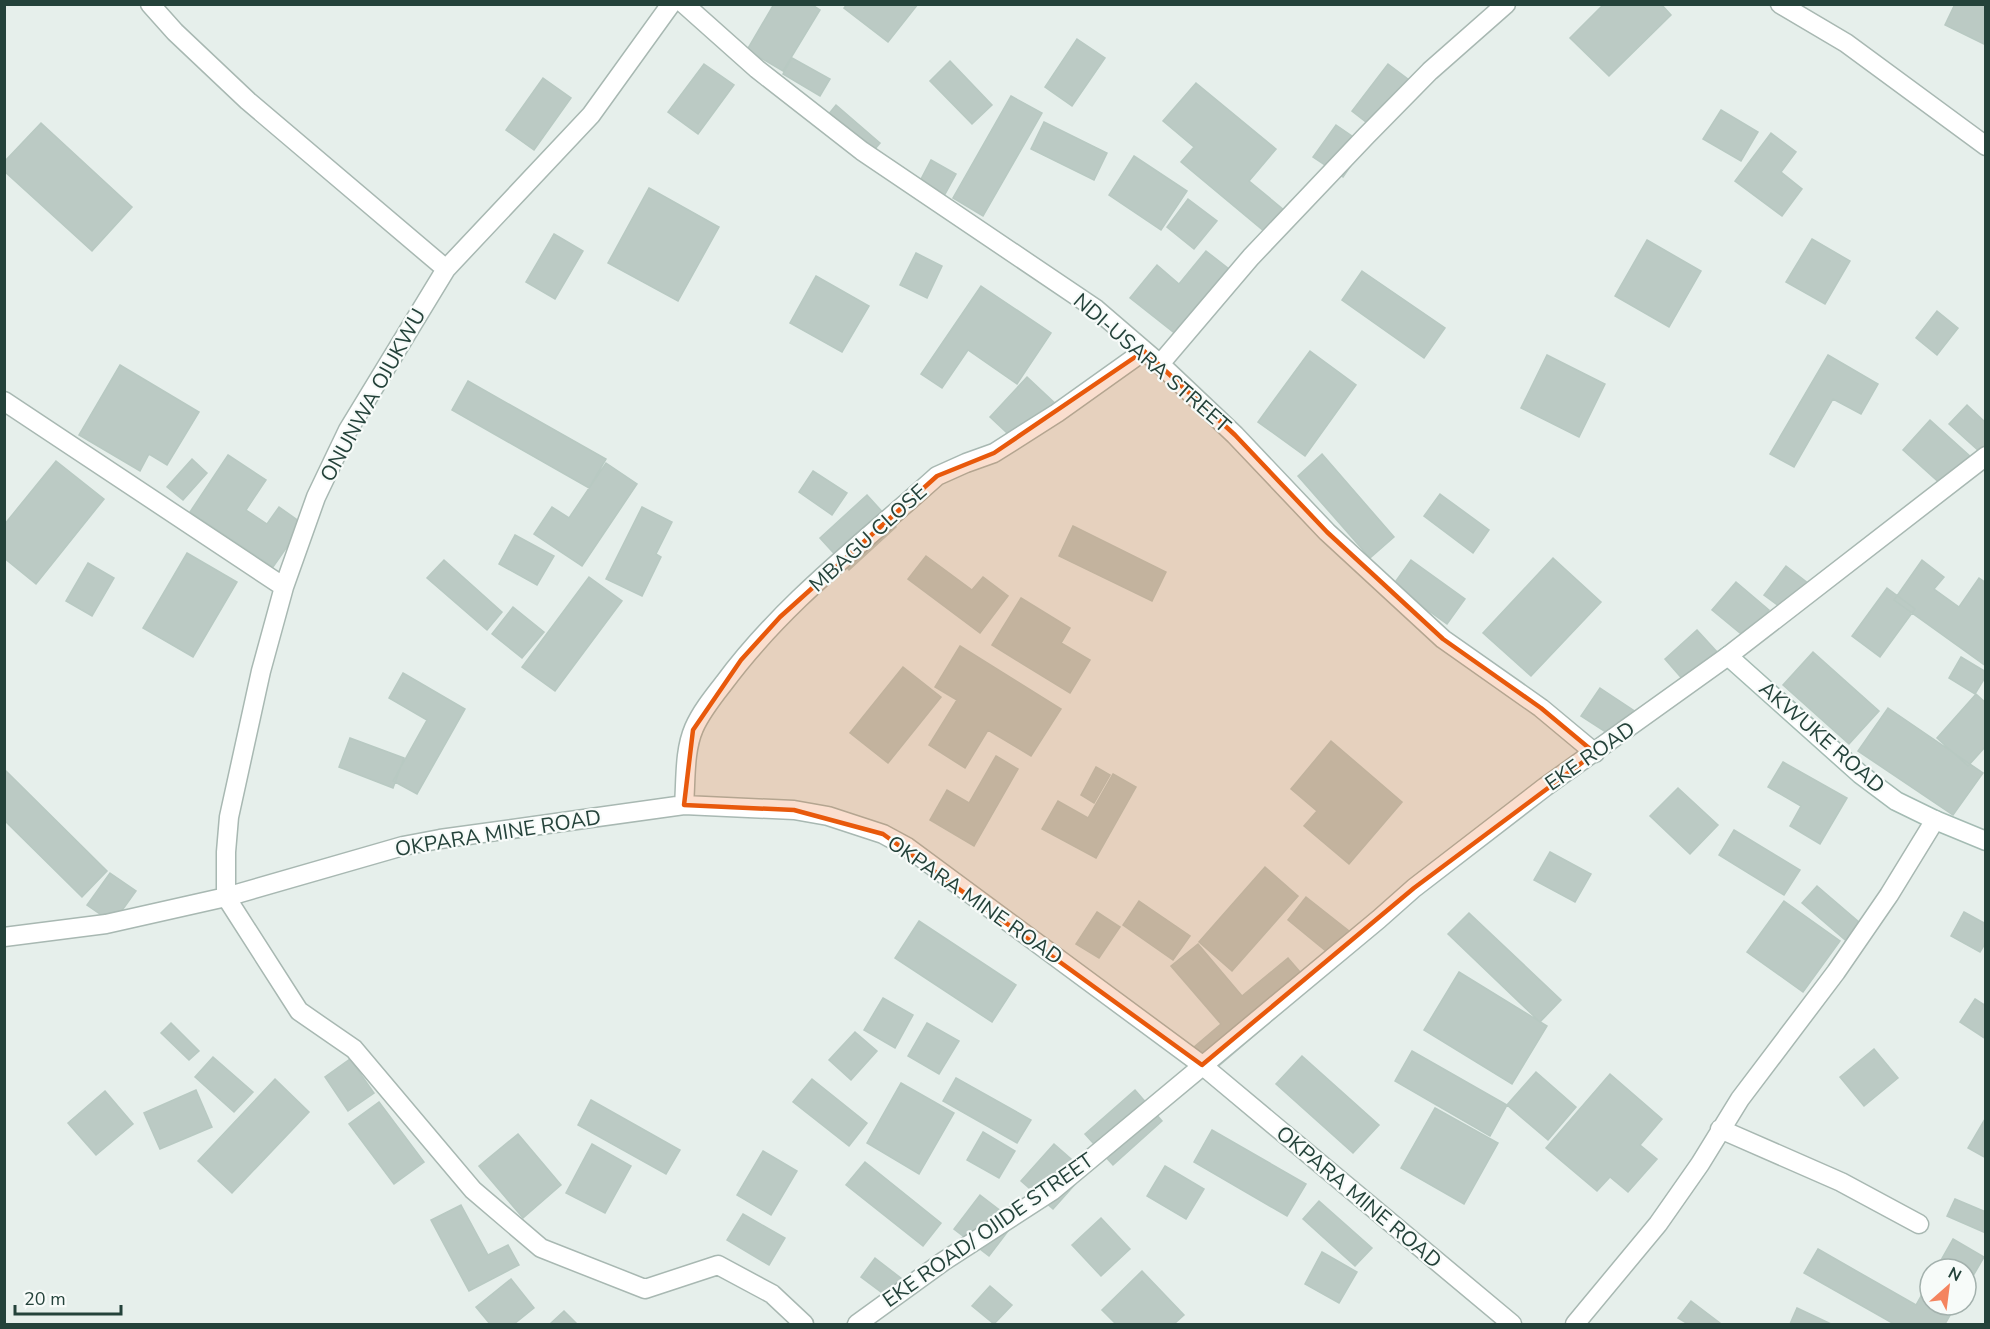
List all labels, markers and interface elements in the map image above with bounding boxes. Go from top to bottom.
street label: NDI-USARA STREET [1068,287,1237,439]
street label: ONUNWA OJUKWU [314,303,432,487]
street label: MBAGU CLOSE [803,478,933,598]
street label: AKWUKE ROAD [1753,675,1891,799]
street label: EKE ROAD [1539,715,1641,797]
street label: OKPARA MINE ROAD [393,803,603,863]
street label: OKPARA MINE ROAD [882,829,1068,971]
street label: OKPARA MINE ROAD [1270,1119,1448,1275]
street label: EKE ROAD/ OJIDE STREET [877,1146,1099,1314]
north arrow [1918,1257,1978,1317]
text: N [1944,1262,1965,1287]
scale bar [15,1278,122,1316]
text: 20 m [24,1287,66,1311]

